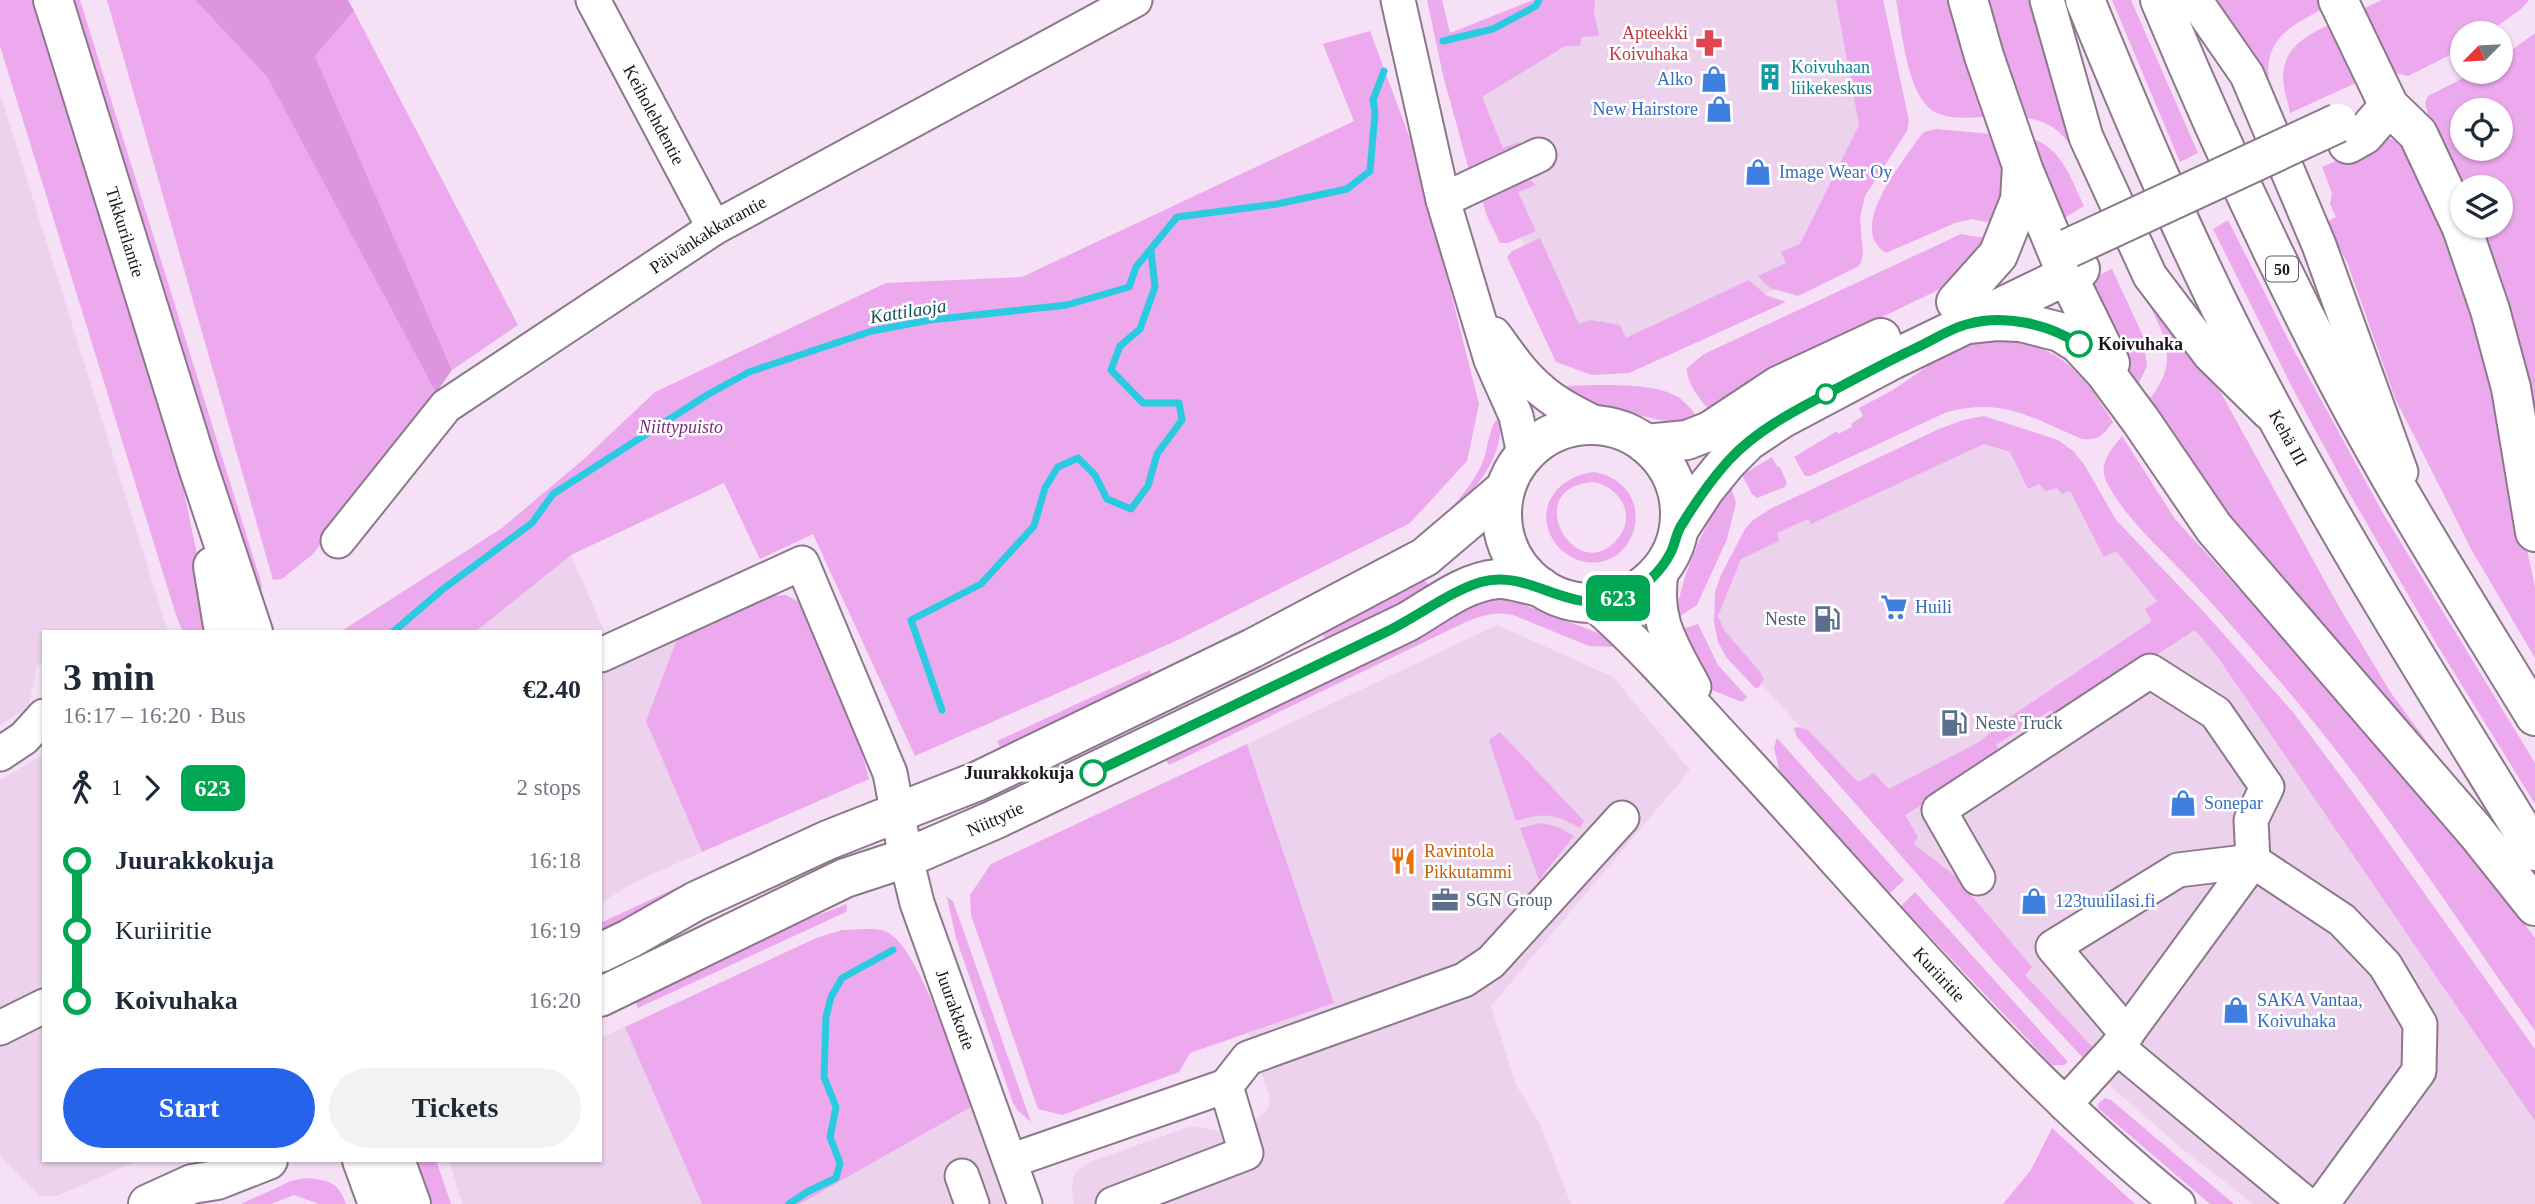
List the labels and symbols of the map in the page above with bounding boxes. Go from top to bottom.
north arrow [2450,21,2513,84]
place label: Apteekki Koivuhaka [1609,23,1688,64]
pharmacy icon: Apteekki Koivuhaka [1694,28,1724,58]
place label: Koivuhaan liikekeskus [1791,57,1872,98]
street label: Keiholehdentie [619,62,689,168]
building icon: Koivuhaan liikekeskus [1755,62,1785,92]
shop icon: Alko [1699,64,1729,94]
place label: Alko [1657,69,1693,89]
shop icon: New Hairstore [1704,94,1734,124]
place label: New Hairstore [1593,99,1698,119]
shop icon: Image Wear Oy [1743,157,1773,187]
place label: Image Wear Oy [1779,162,1892,182]
street label: Tikkurilantie [102,184,148,280]
street label: Päivänkakkarantie [646,192,770,278]
road number: 50 [2266,256,2298,282]
water label: Kattilaoja [867,295,948,328]
marker: Koivuhaka [2066,331,2092,357]
place label: Koivuhaka [2098,334,2183,354]
unlabelled marker [1816,384,1836,404]
street label: Kehä III [2265,407,2311,469]
park label: Niittypuisto [638,417,723,437]
line badge: 623 [1578,575,1658,621]
supermarket icon: Huili [1879,592,1909,622]
place label: Huili [1915,597,1952,617]
fuel station icon: Neste [1812,604,1842,634]
place label: Neste [1765,609,1806,629]
fuel station icon: Neste Truck [1939,708,1969,738]
place label: Neste Truck [1975,713,2063,733]
marker: Juurakkokuja [1080,760,1106,786]
place label: Juurakkokuja [964,763,1074,783]
shop icon: Sonepar [2168,788,2198,818]
place label: Sonepar [2204,793,2263,813]
street label: Niittytie [964,797,1027,840]
place label: Ravintola Pikkutammi [1424,841,1512,882]
restaurant icon: Ravintola Pikkutammi [1388,846,1418,876]
office icon: SGN Group [1430,885,1460,915]
shop icon: 123tuulilasi.fi [2019,886,2049,916]
place label: SGN Group [1466,890,1553,910]
place label: 123tuulilasi.fi [2055,891,2156,911]
street label: Kuriiritie [1909,943,1969,1006]
street label: Juurakkotie [932,967,979,1053]
place label: SAKA Vantaa, Koivuhaka [2257,990,2363,1031]
shop icon: SAKA Vantaa, Koivuhaka [2221,995,2251,1025]

